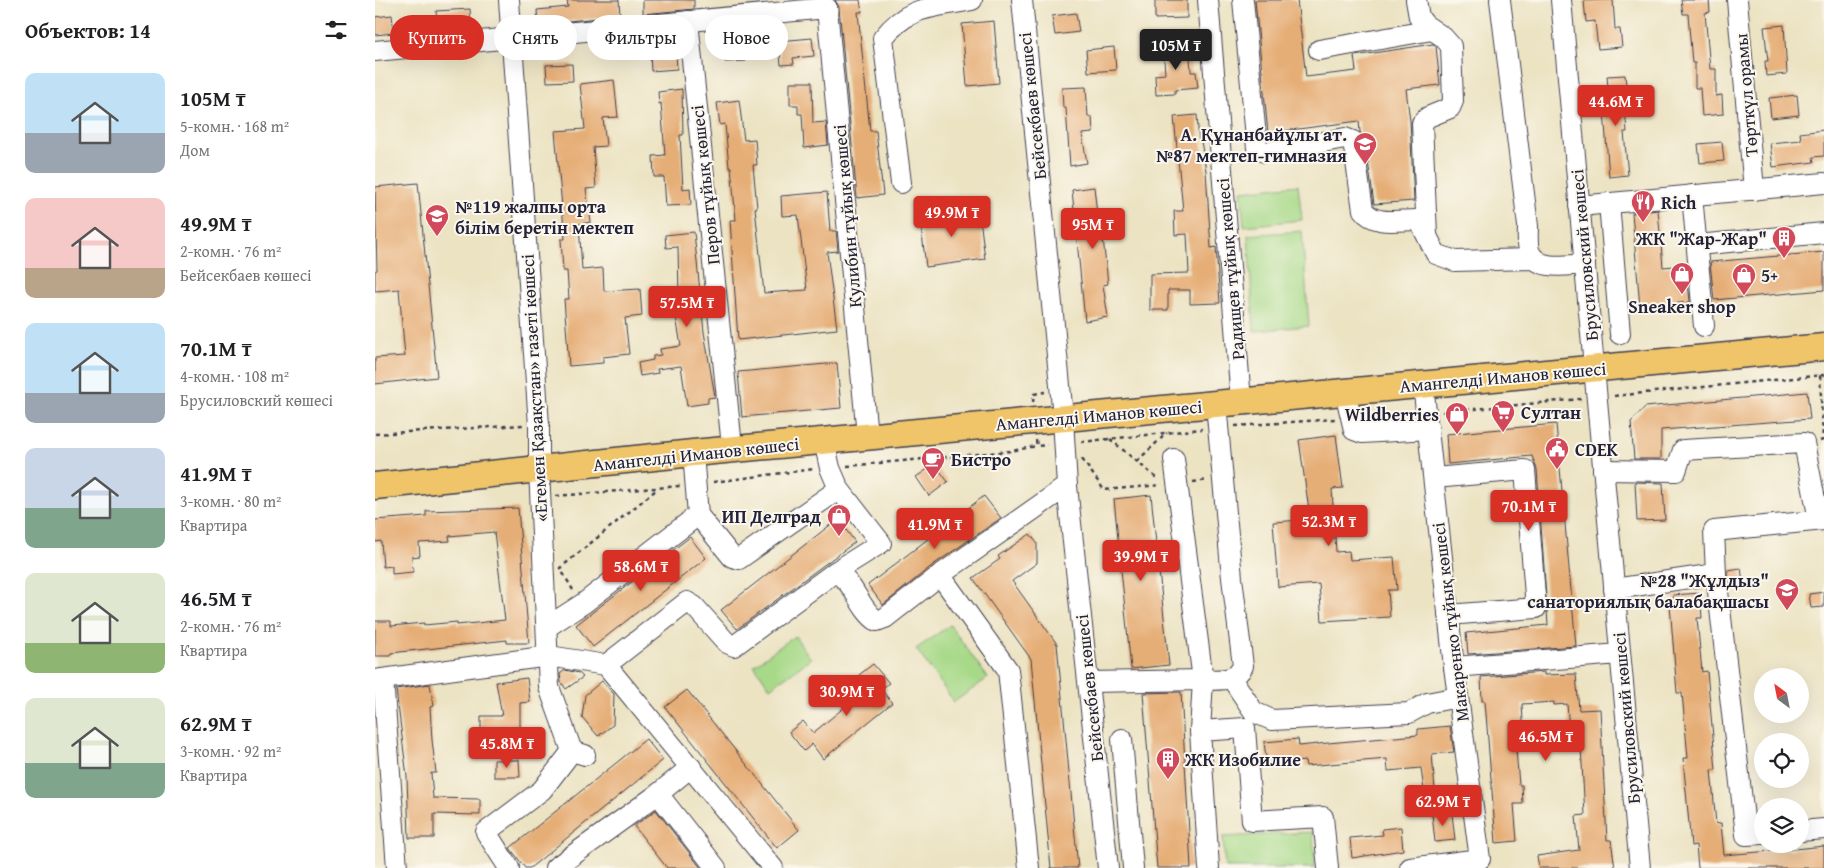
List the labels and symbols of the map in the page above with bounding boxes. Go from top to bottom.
pin: 105M ₸ [1135,28,1217,71]
street label: Бейсекбаев көшесі [1011,31,1053,181]
street label: Төрткүл орамы [1727,32,1765,158]
pin: 44.6M ₸ [1570,84,1662,127]
street label: Перов тұйық көшесі [683,104,727,266]
place label: А. Құнанбайұлы ат. №87 мектеп-гимназия [1156,121,1347,169]
street label: Кулибин тұйық көшесі [826,123,868,309]
school or university icon: А. Құнанбайұлы ат. №87 мектеп-гимназия [1352,131,1378,165]
street label: Брусиловский көшесі [1563,168,1605,342]
street label: Радищев тұйық көшесі [1209,177,1251,361]
restaurant icon: Rich [1630,189,1656,223]
place label: Rich [1661,189,1697,216]
place label: №119 жалпы орта білім беретін мектеп [455,193,634,241]
pin: 49.9M ₸ [906,196,998,238]
school or university icon: №119 жалпы орта білім беретін мектеп [424,203,450,237]
pin: 95M ₸ [1058,208,1128,250]
place label: ЖК "Жар-Жар" [1635,225,1767,252]
building icon: ЖК "Жар-Жар" [1771,225,1797,259]
street label: «Егемен Қазақстан» газеті көшесі [514,253,554,523]
shop icon: Sneaker shop [1669,261,1695,295]
shop icon: 5+ [1731,262,1757,296]
place label: 5+ [1761,262,1778,289]
pin: 57.5M ₸ [641,286,733,328]
place label: Sneaker shop [1628,293,1736,320]
street label: Амангелді Иманов көшесі [1399,355,1607,399]
street label: Амангелді Иманов көшесі [995,393,1203,437]
supermarket icon: Султан [1490,399,1516,433]
place label: Султан [1521,399,1581,426]
place label: Wildberries [1345,401,1439,428]
shop icon: Wildberries [1444,401,1470,435]
street label: Амангелді Иманов көшесі [592,430,800,478]
public building icon: CDEK [1544,436,1570,470]
place label: CDEK [1575,436,1619,463]
cafe icon: Бистро [920,446,946,480]
place label: Бистро [951,446,1012,473]
pin: 70.1M ₸ [1483,490,1575,532]
place label: ИП Делград [722,503,821,530]
shop icon: ИП Делград [826,503,852,537]
pin: 52.3M ₸ [1283,504,1375,547]
pin: 41.9M ₸ [889,508,981,550]
street label: Макаренко тұйық көшесі [1424,521,1476,723]
pin: 39.9M ₸ [1095,540,1187,582]
pin: 58.6M ₸ [595,550,687,592]
place label: №28 "Жұлдыз" санаториялық балабақшасы [1527,567,1769,615]
school or university icon: №28 "Жұлдыз" санаториялық балабақшасы [1774,577,1800,611]
street label: Бейсекбаев көшесі [1068,613,1110,763]
street label: Брусиловский көшесі [1605,631,1647,805]
north arrow [1754,668,1809,722]
pin: 30.9M ₸ [801,674,893,717]
pin: 46.5M ₸ [1500,720,1592,762]
pin: 45.8M ₸ [461,726,553,769]
building icon: ЖК Изобилие [1155,746,1181,780]
place label: ЖК Изобилие [1184,746,1301,773]
pin: 62.9M ₸ [1397,784,1489,827]

